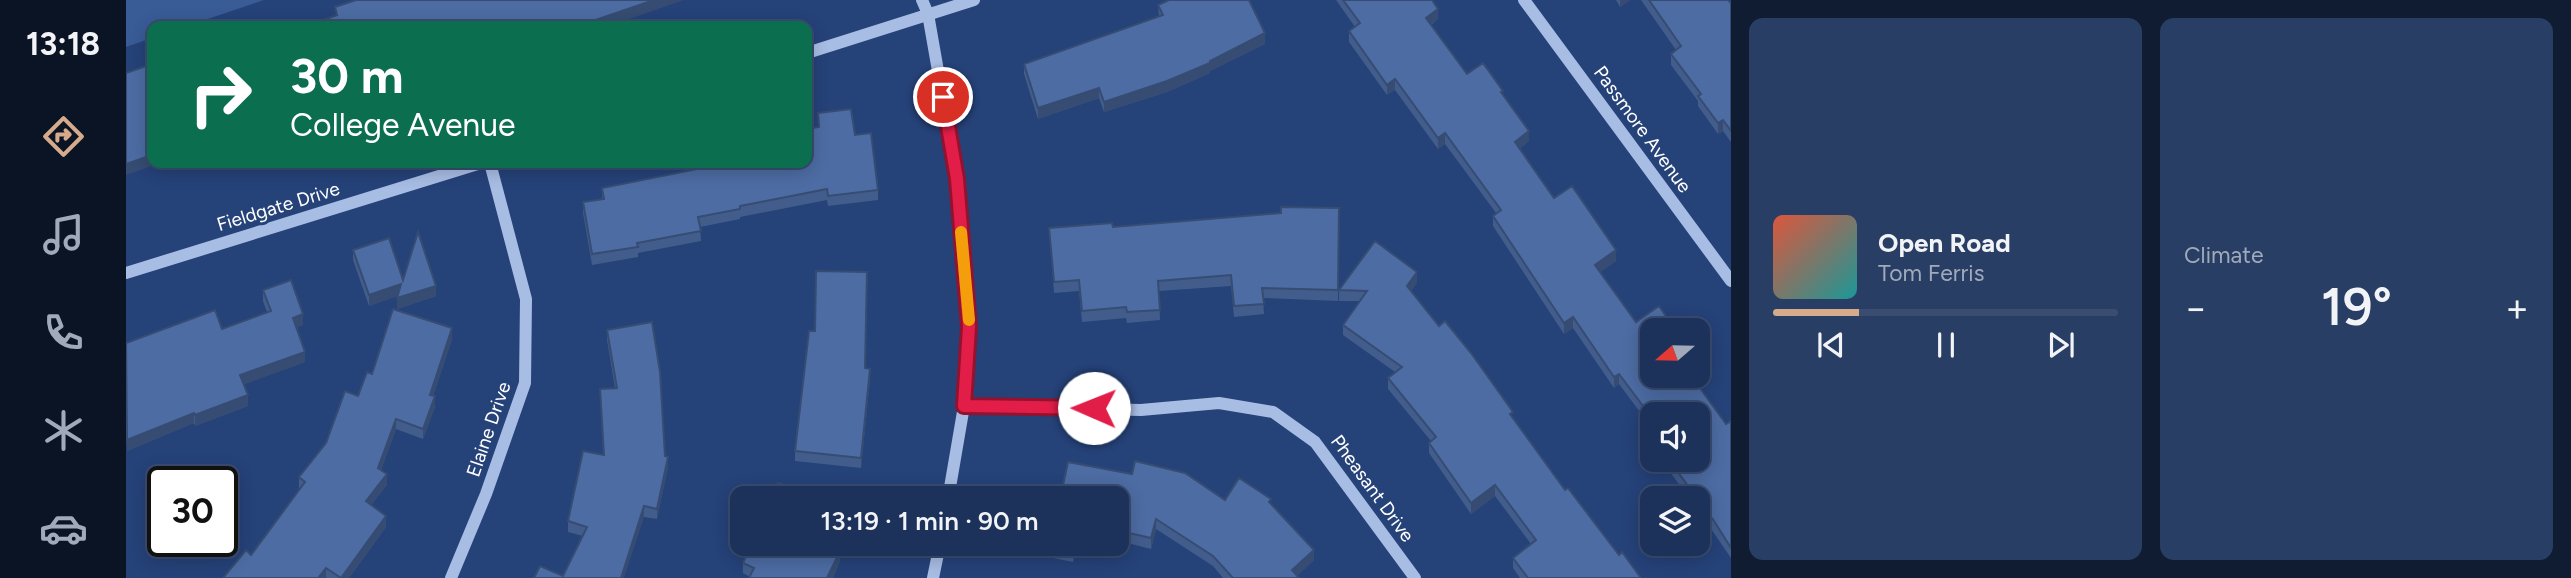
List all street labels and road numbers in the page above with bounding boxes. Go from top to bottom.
street label: Passmore Avenue [1589,61,1696,197]
street label: Fieldgate Drive [214,177,342,236]
street label: Elaine Drive [461,379,515,480]
street label: Pheasant Drive [1326,430,1419,546]

